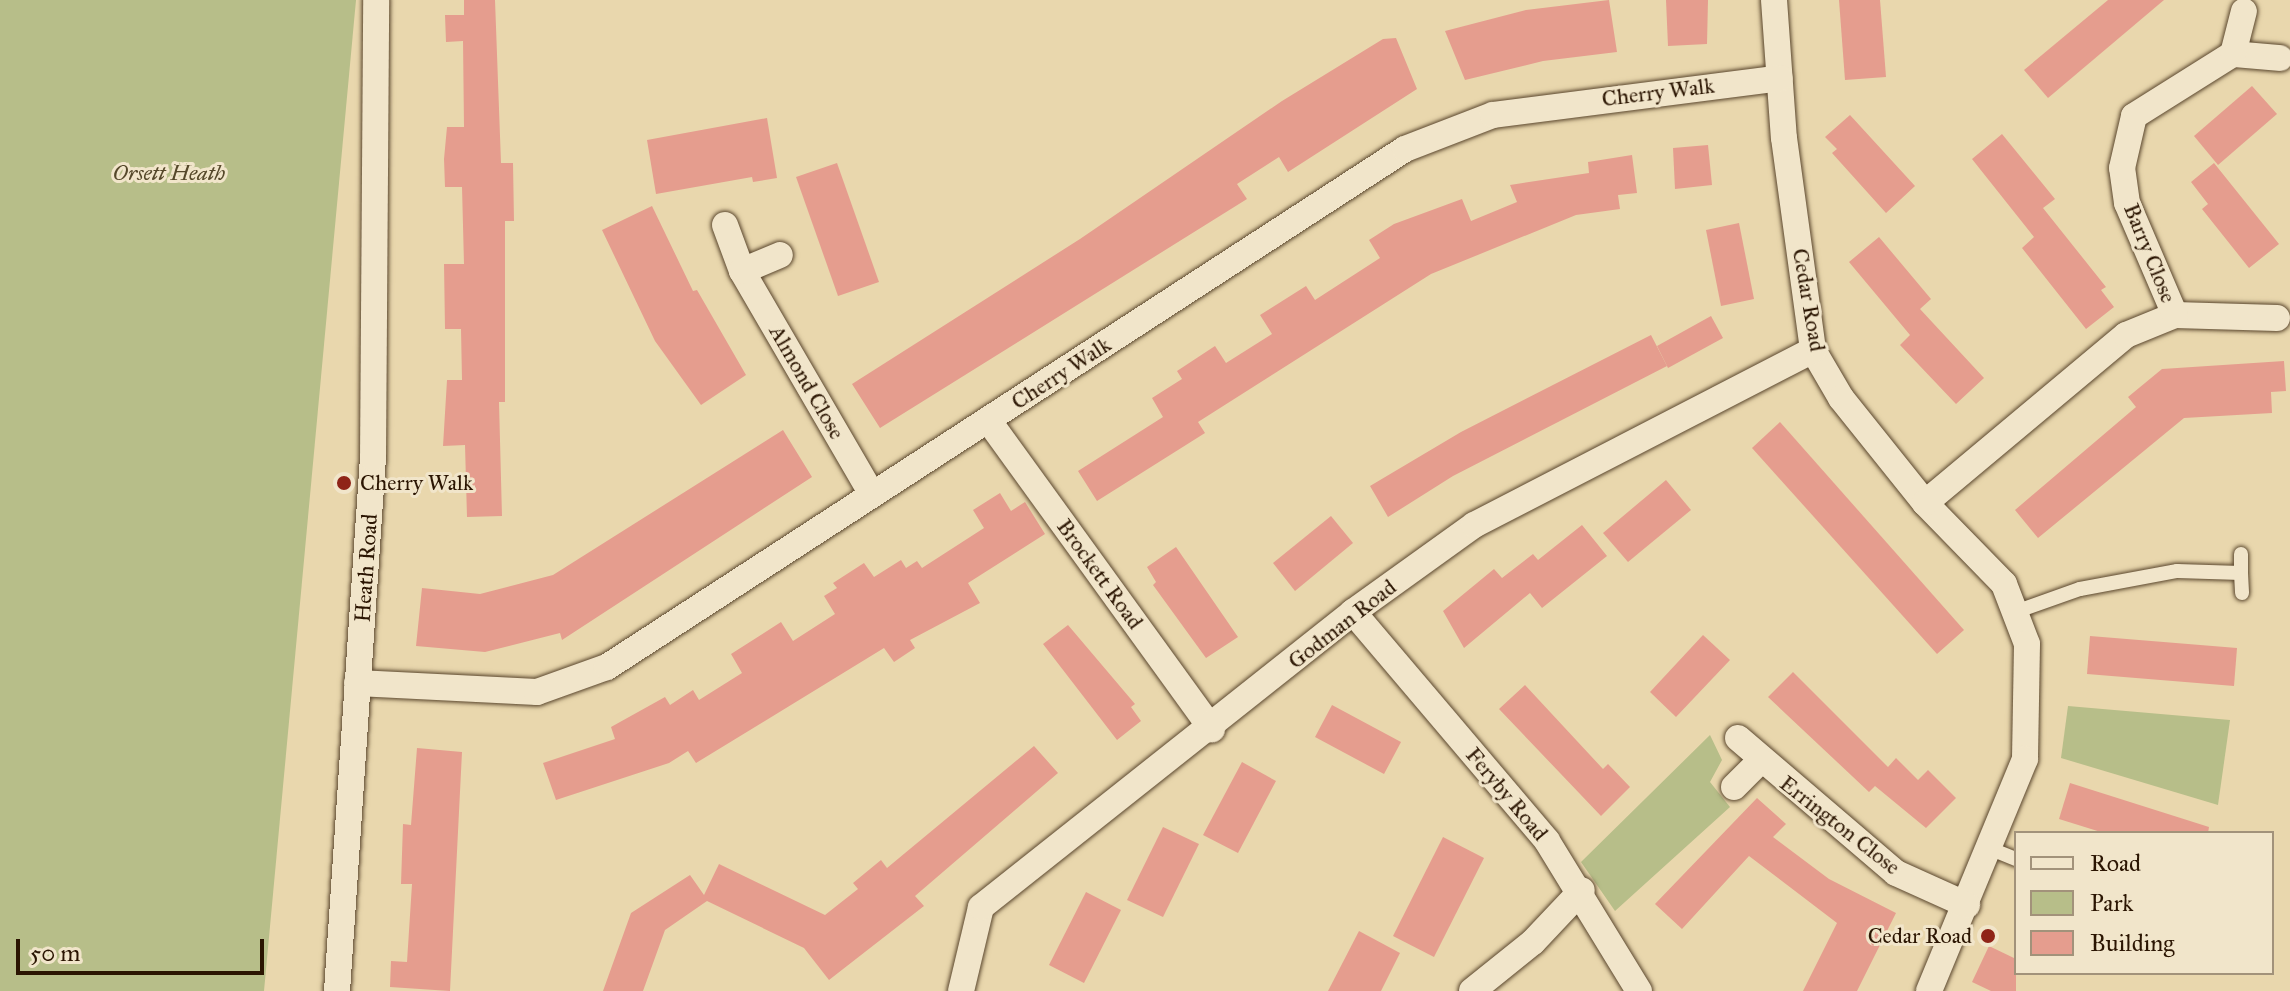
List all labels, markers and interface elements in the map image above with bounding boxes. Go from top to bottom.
street label: Cherry Walk [1600,72,1716,112]
park label: Orsett Heath [113,160,225,186]
street label: Barry Close [2118,200,2182,306]
street label: Cedar Road [1787,246,1831,354]
street label: Almond Close [764,320,850,444]
street label: Cherry Walk [1006,331,1116,415]
place label: Cherry Walk [360,470,473,496]
marker: Cherry Walk [335,474,353,492]
street label: Heath Road [349,513,383,623]
street label: Brockett Road [1051,514,1149,634]
street label: Godman Road [1283,574,1401,674]
street label: Feryby Road [1460,742,1554,846]
street label: Errington Close [1775,770,1905,880]
legend [2014,831,2274,975]
text: Road [2090,848,2141,878]
text: Park [2090,888,2133,918]
scale bar [20,923,268,973]
place label: Cedar Road [1868,923,1972,949]
marker: Cedar Road [1979,927,1997,945]
text: Building [2090,928,2175,958]
text: 50 m [30,938,80,968]

